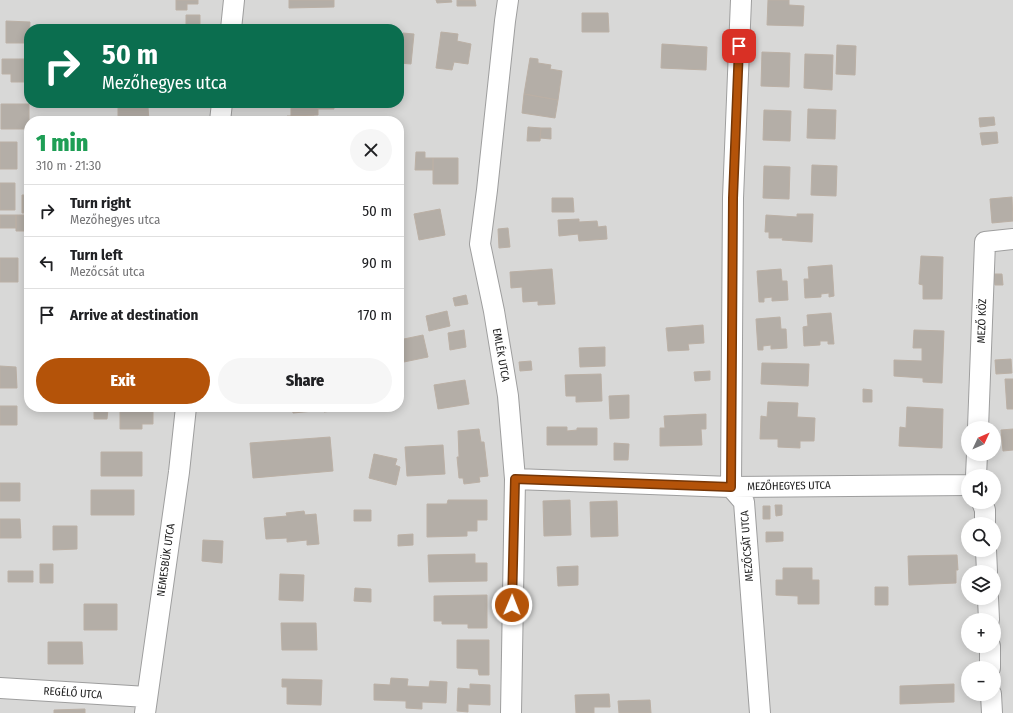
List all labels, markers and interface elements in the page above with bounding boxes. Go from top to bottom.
pin [722,29,756,63]
icon: arrive [728,35,750,57]
text: 50 m [102,38,158,71]
icon: right [36,40,88,92]
text: Mezőhegyes utca [102,72,227,94]
text: 1 min [36,129,88,157]
button: close [350,129,392,171]
text: 310 m · 21:30 [36,158,101,173]
text: Turn right [70,194,131,212]
icon: right [36,200,58,222]
text: 50 m [362,202,392,220]
text: Mezőhegyes utca [70,212,160,227]
text: Turn left [70,246,123,264]
icon: left [36,252,58,274]
text: 90 m [362,254,392,272]
text: Mezőcsát utca [70,264,145,279]
street label: MEZŐ KÖZ [974,298,989,344]
icon: arrive [36,304,58,326]
text: Arrive at destination [70,306,198,324]
text: 170 m [357,306,392,324]
street label: EMLÉK UTCA [490,327,513,383]
button: Exit [36,358,210,404]
button: Share [218,358,392,404]
north arrow [961,421,1001,461]
map controls [961,421,1001,701]
button: sound [961,469,1001,509]
street label: MEZŐHEGYES UTCA [747,478,831,493]
street label: MEZŐCSÁT UTCA [737,510,756,582]
button: search [961,517,1001,557]
street label: NEMESBÜK UTCA [154,522,178,597]
button: layers [961,565,1001,605]
position arrow [491,584,533,626]
button: + [961,613,1001,653]
button: − [961,661,1001,701]
street label: REGÉLŐ UTCA [43,683,103,702]

